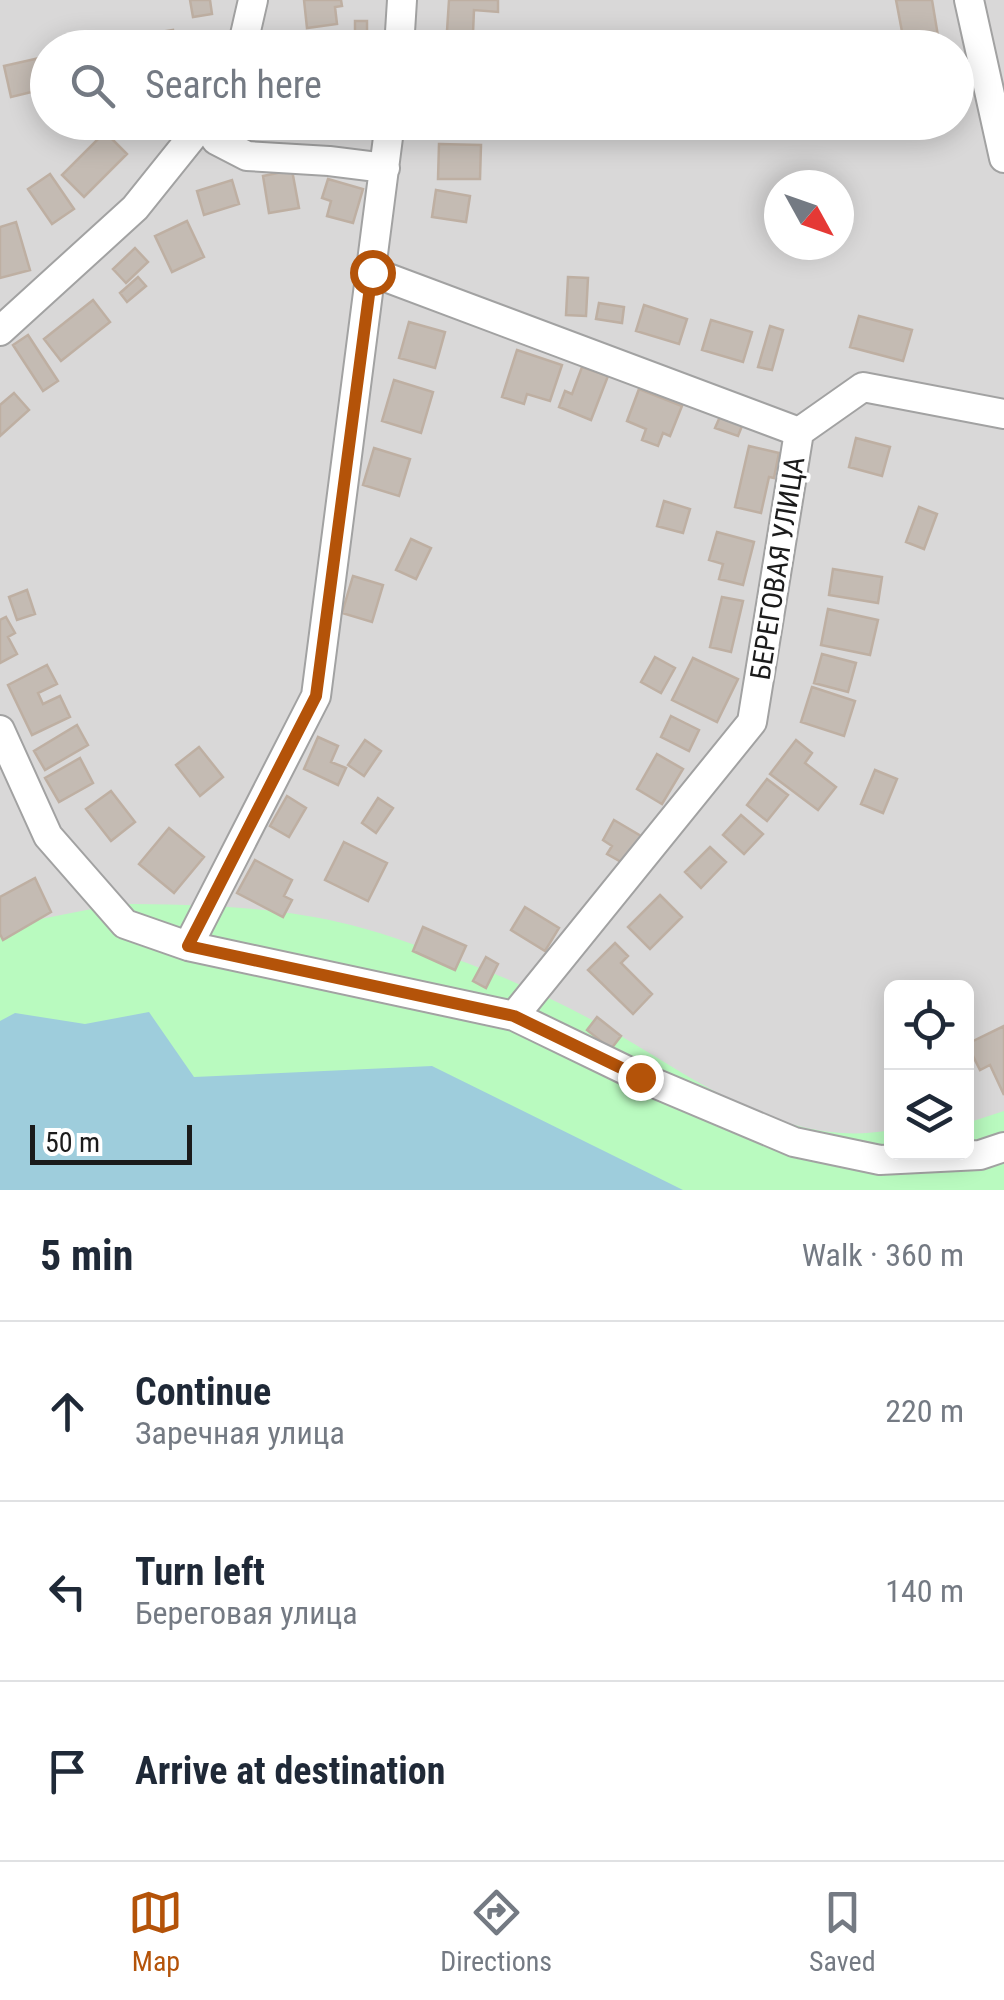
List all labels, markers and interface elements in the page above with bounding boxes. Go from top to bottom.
search box [30,30,974,140]
icon: search [65,58,120,113]
text: Search here [145,63,322,107]
north arrow [764,170,854,260]
route start [350,250,396,296]
street label: БЕРЕГОВАЯ УЛИЦА [744,454,811,682]
map controls [884,980,974,1160]
button: locate [884,980,974,1070]
route end [618,1055,664,1101]
button: layers [884,1070,974,1160]
scale bar [30,1120,192,1164]
text: 50 m [45,1126,100,1159]
text: 5 min [40,1231,133,1280]
text: Walk · 360 m [802,1236,964,1274]
text: Continue [135,1370,271,1414]
icon: ahead [40,1384,95,1439]
text: 220 m [885,1392,964,1430]
text: Заречная улица [135,1414,345,1452]
text: Turn left [135,1550,265,1594]
icon: left [40,1564,95,1619]
text: 140 m [885,1572,964,1610]
text: Береговая улица [135,1594,358,1632]
icon: arrive [40,1744,95,1799]
text: Arrive at destination [135,1749,445,1793]
tab: Map [128,1885,183,1978]
tab: Directions [440,1885,552,1978]
tab: Saved [809,1885,876,1978]

